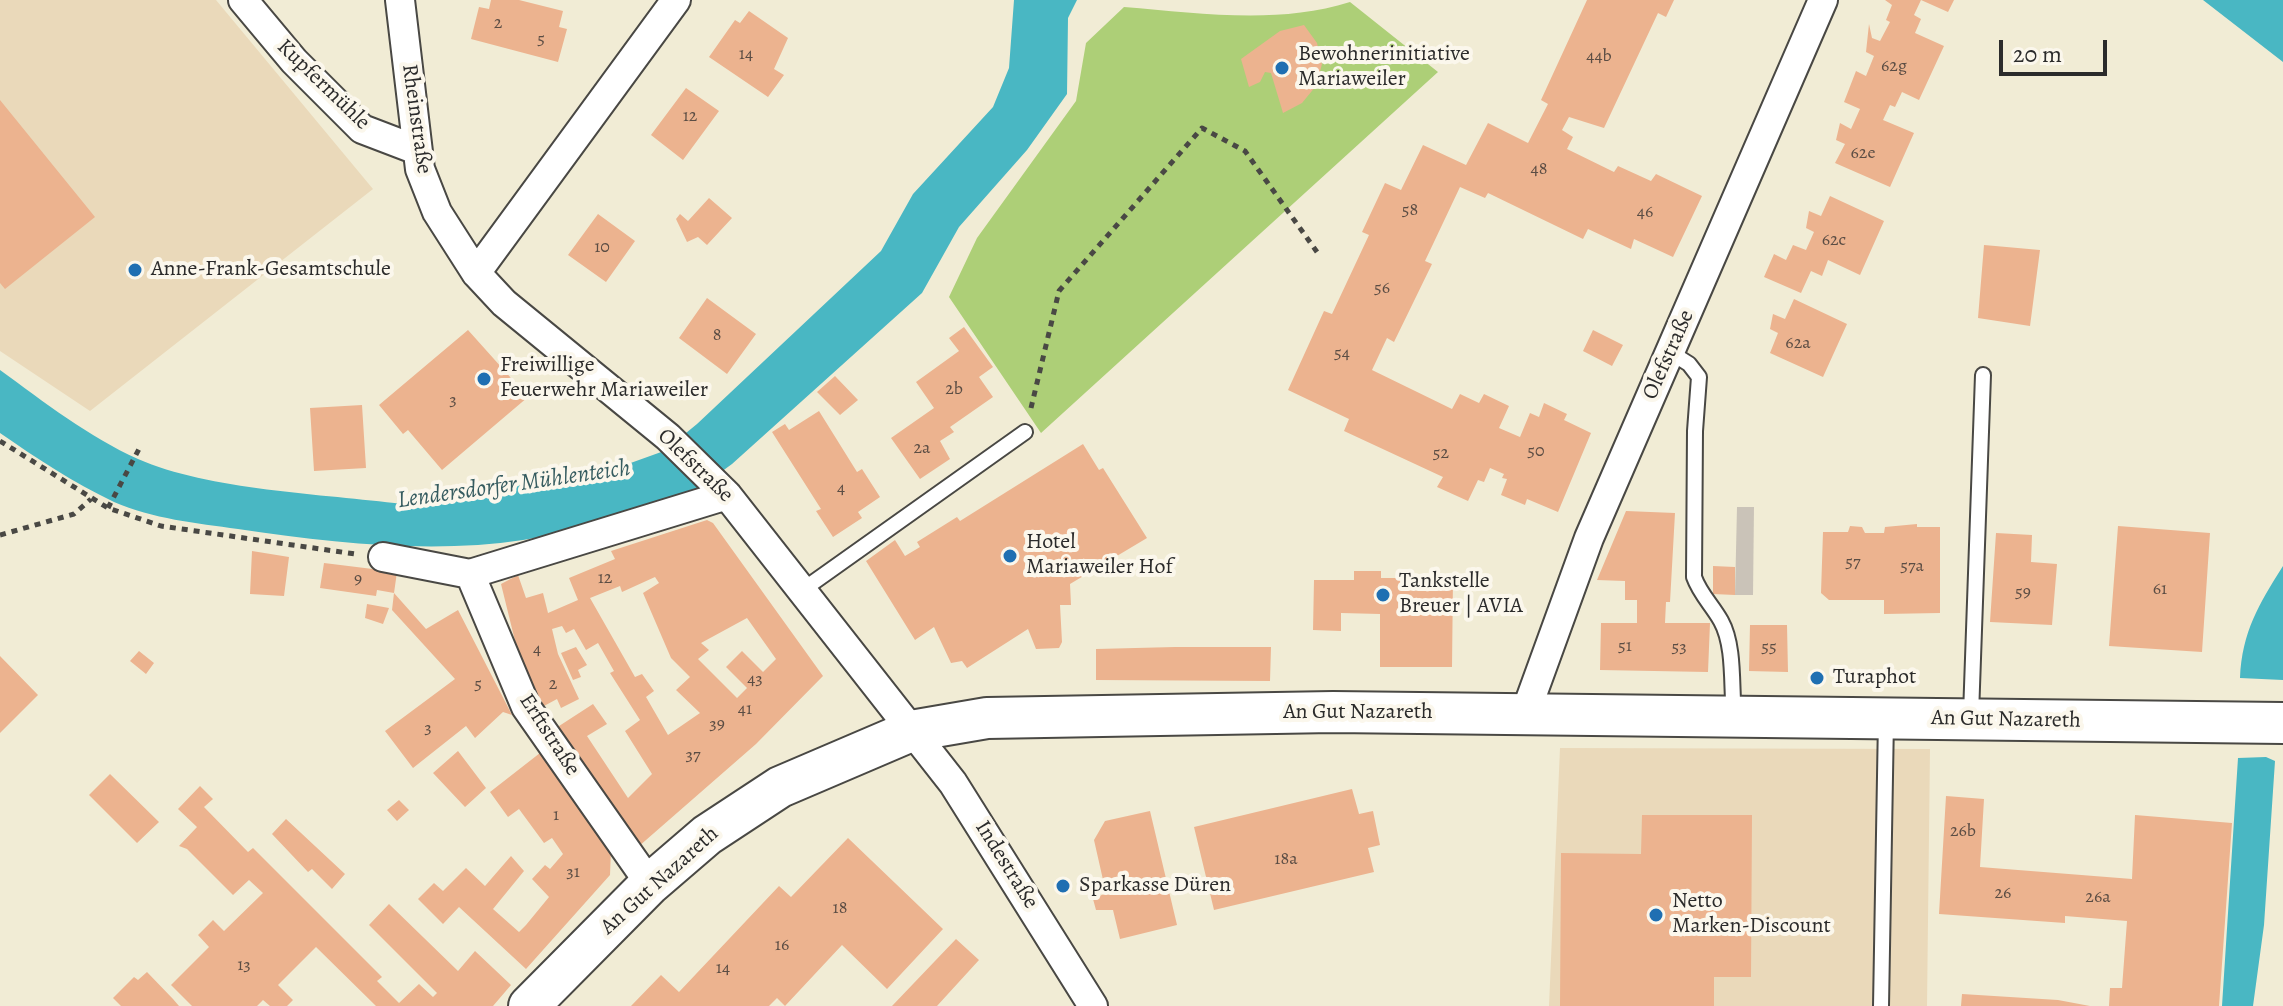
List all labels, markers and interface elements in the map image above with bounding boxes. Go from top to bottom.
house number: 2 [494,13,502,35]
scale bar [2003,24,2111,74]
house number: 5 [537,29,545,51]
street label: Kupfermühle [271,34,375,136]
text: 20 m [2013,38,2062,70]
place label: Bewohnerinitiative Mariaweiler [1298,42,1470,94]
house number: 14 [739,44,753,66]
house number: 44b [1586,46,1612,68]
house number: 62g [1881,56,1907,78]
marker: Bewohnerinitiative Mariaweiler [1273,59,1291,77]
street label: Rheinstraße [395,62,437,176]
house number: 12 [683,106,697,128]
house number: 62e [1851,143,1875,165]
house number: 48 [1531,159,1547,181]
house number: 58 [1402,200,1418,222]
house number: 46 [1637,202,1653,224]
house number: 62c [1822,230,1846,252]
house number: 10 [594,237,610,259]
place label: Anne-Frank-Gesamtschule [151,257,391,283]
marker: Anne-Frank-Gesamtschule [126,261,144,279]
house number: 56 [1374,278,1390,300]
street label: Olefstraße [1638,306,1700,404]
house number: 8 [713,325,721,347]
house number: 62a [1785,333,1811,355]
house number: 54 [1334,343,1350,365]
place label: Freiwillige Feuerwehr Mariaweiler [500,353,708,404]
marker: Freiwillige Feuerwehr Mariaweiler [475,370,493,388]
house number: 2b [945,379,963,401]
house number: 3 [449,390,457,412]
street label: Olefstraße [652,423,738,509]
house number: 2a [914,438,930,460]
house number: 50 [1527,441,1545,463]
house number: 52 [1433,443,1449,465]
water label: Lendersdorfer Mühlenteich [396,454,632,516]
house number: 4 [837,478,845,500]
place label: Hotel Mariaweiler Hof [1026,530,1173,582]
marker: Hotel Mariaweiler Hof [1001,547,1019,565]
house number: 57 [1845,552,1861,574]
house number: 57a [1900,556,1924,578]
house number: 12 [598,568,612,590]
house number: 9 [354,569,362,591]
place label: Tankstelle Breuer | AVIA [1399,569,1523,620]
house number: 61 [2153,579,2167,601]
house number: 59 [2015,582,2031,604]
marker: Tankstelle Breuer | AVIA [1374,586,1392,604]
house number: 51 [1618,636,1632,658]
house number: 53 [1671,637,1687,659]
house number: 55 [1761,637,1777,659]
house number: 4 [533,639,541,661]
place label: Turaphot [1833,665,1916,691]
house number: 43 [747,669,763,691]
marker: Turaphot [1808,669,1826,687]
house number: 5 [474,674,482,696]
house number: 2 [549,674,557,696]
street label: Erftstraße [513,689,585,781]
house number: 41 [738,699,752,721]
street label: An Gut Nazareth [1283,700,1433,726]
street label: An Gut Nazareth [1931,705,2081,735]
house number: 39 [709,714,725,736]
house number: 3 [424,718,432,740]
house number: 37 [685,745,701,767]
house number: 1 [553,805,559,827]
street label: Indestraße [969,816,1043,914]
street label: An Gut Nazareth [596,821,724,941]
house number: 26b [1950,821,1976,843]
house number: 18a [1274,849,1298,871]
house number: 31 [566,862,580,884]
place label: Sparkasse Düren [1079,873,1231,899]
marker: Sparkasse Düren [1054,877,1072,895]
house number: 26 [1995,883,2011,905]
house number: 26a [2085,887,2111,909]
place label: Netto Marken-Discount [1672,889,1831,940]
house number: 18 [833,898,847,920]
marker: Netto Marken-Discount [1647,906,1665,924]
house number: 16 [775,935,789,957]
house number: 13 [237,955,251,977]
house number: 14 [716,958,730,980]

